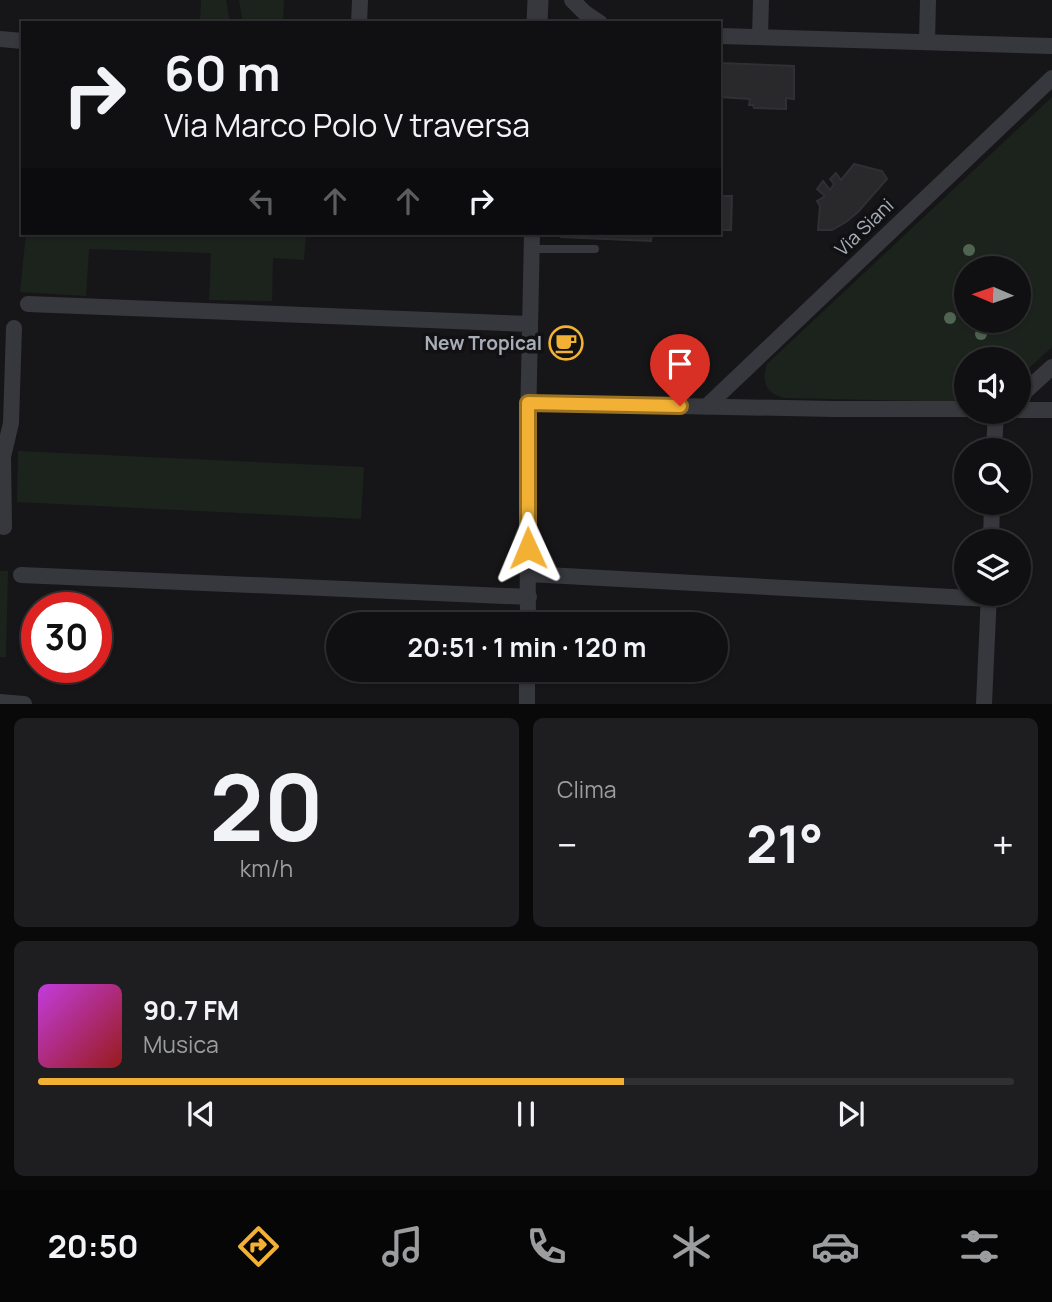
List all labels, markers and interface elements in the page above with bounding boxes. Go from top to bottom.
text: 60 m [164,39,281,106]
icon: right [49,49,140,140]
text: Via Marco Polo V traversa [164,103,530,147]
icon: left [243,182,281,220]
icon: ahead [316,182,354,220]
icon: ahead [389,182,427,220]
icon: right [462,182,500,220]
street label: Via Siani [829,193,899,261]
north arrow [954,256,1031,332]
map controls [954,256,1031,606]
cafe icon: New Tropical [547,324,585,362]
place label: New Tropical [424,330,542,356]
pin [650,334,710,406]
icon: arrive [661,345,699,383]
button: sound [954,347,1031,424]
button: search [954,438,1031,515]
position arrow [491,511,565,585]
button: layers [954,529,1031,606]
speed limit sign: 30 [21,592,112,683]
text: 20:51 · 1 min · 120 m [408,629,646,665]
text: 20 [209,744,324,868]
text: Clima [557,773,616,805]
text: 21° [746,808,823,879]
text: − [557,818,578,870]
text: + [992,818,1014,870]
text: km/h [240,852,293,884]
text: 90.7 FM [143,992,239,1028]
text: Musica [143,1028,219,1060]
icon: previous [182,1095,220,1133]
icon: pause [507,1095,545,1133]
icon: next [832,1095,870,1133]
icon: directions [234,1222,283,1271]
icon: music [378,1222,427,1271]
icon: phone [522,1222,571,1271]
icon: climate [667,1222,716,1271]
icon: car [811,1222,860,1271]
icon: filters [955,1222,1004,1271]
text: 20:50 [48,1224,139,1268]

